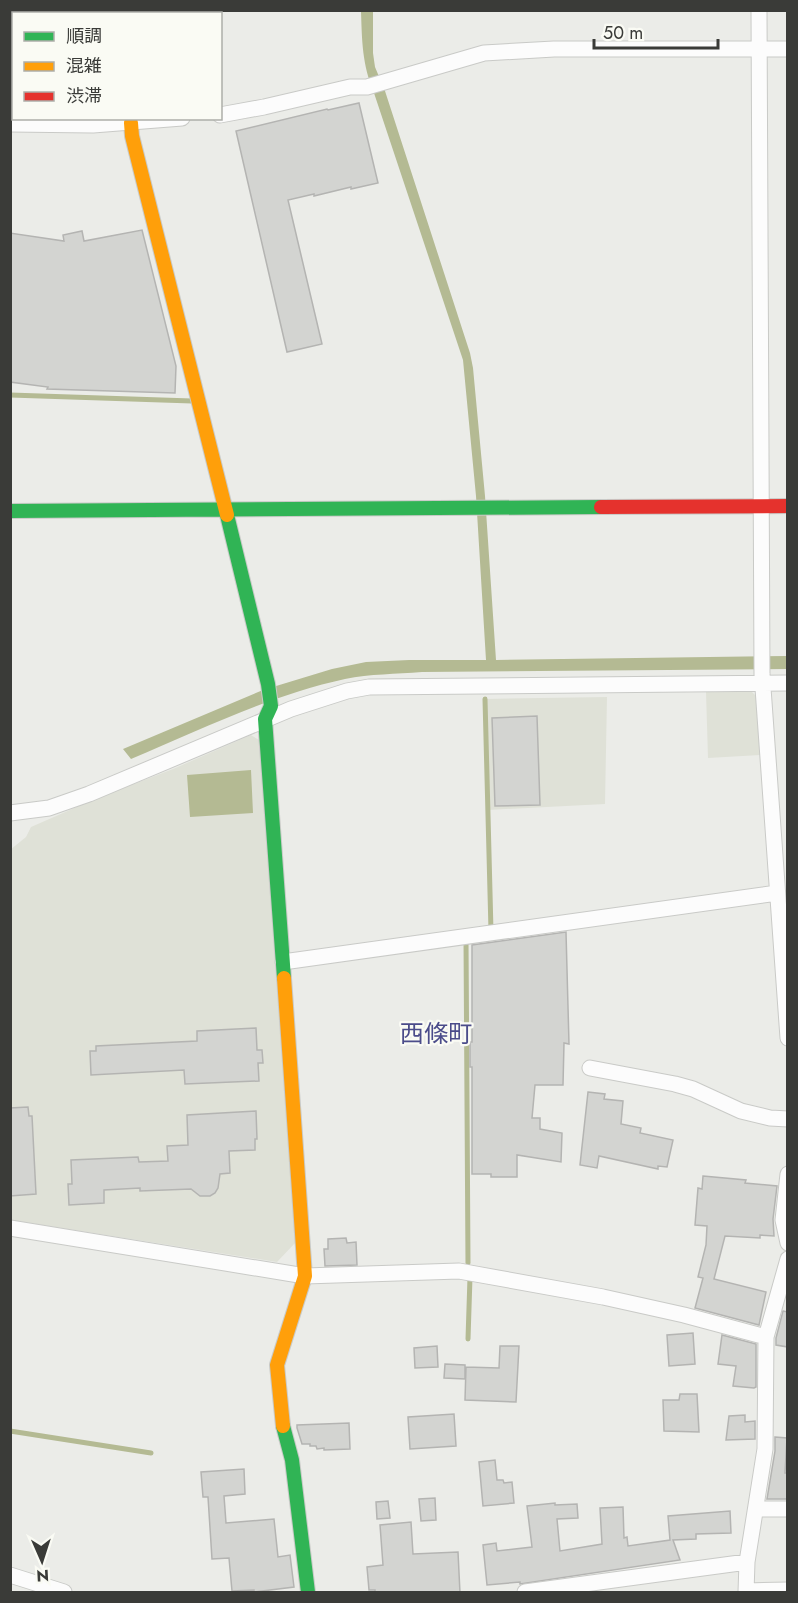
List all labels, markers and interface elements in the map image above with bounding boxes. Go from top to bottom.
legend [12,12,222,120]
scale bar [594,12,718,50]
text: 50 m [603,20,643,46]
text: 順調 [66,23,102,49]
text: 混雑 [66,53,102,79]
text: 渋滞 [66,83,102,109]
district label: 西條町 [400,1016,472,1051]
north arrow [12,1531,72,1591]
text: N [36,1564,50,1587]

